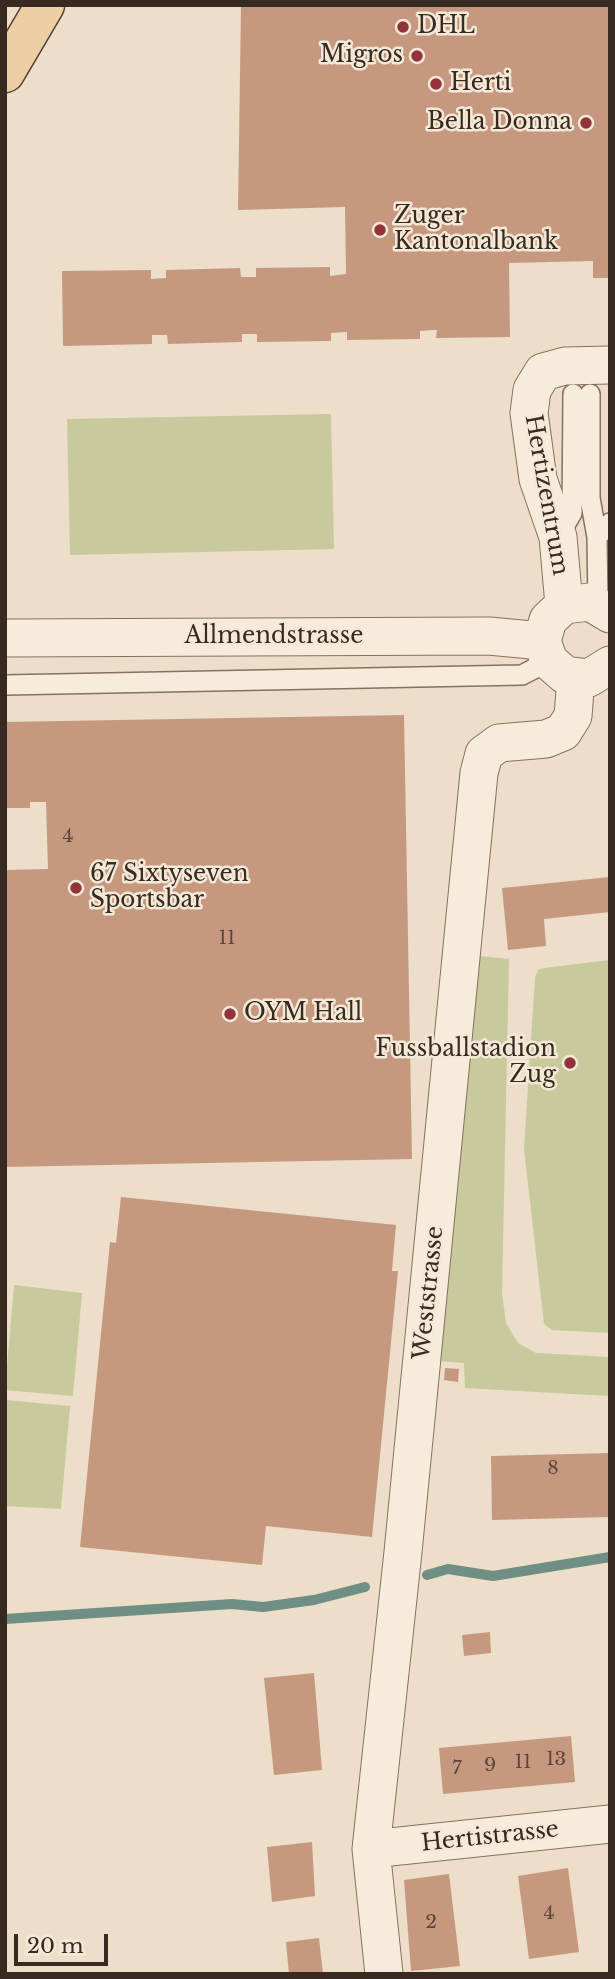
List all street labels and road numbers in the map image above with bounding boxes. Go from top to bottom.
street label: Hertizentrum [518,412,574,578]
street label: Allmendstrasse [185,623,363,651]
street label: Weststrasse [408,1225,450,1361]
street label: Hertistrasse [420,1816,560,1858]

